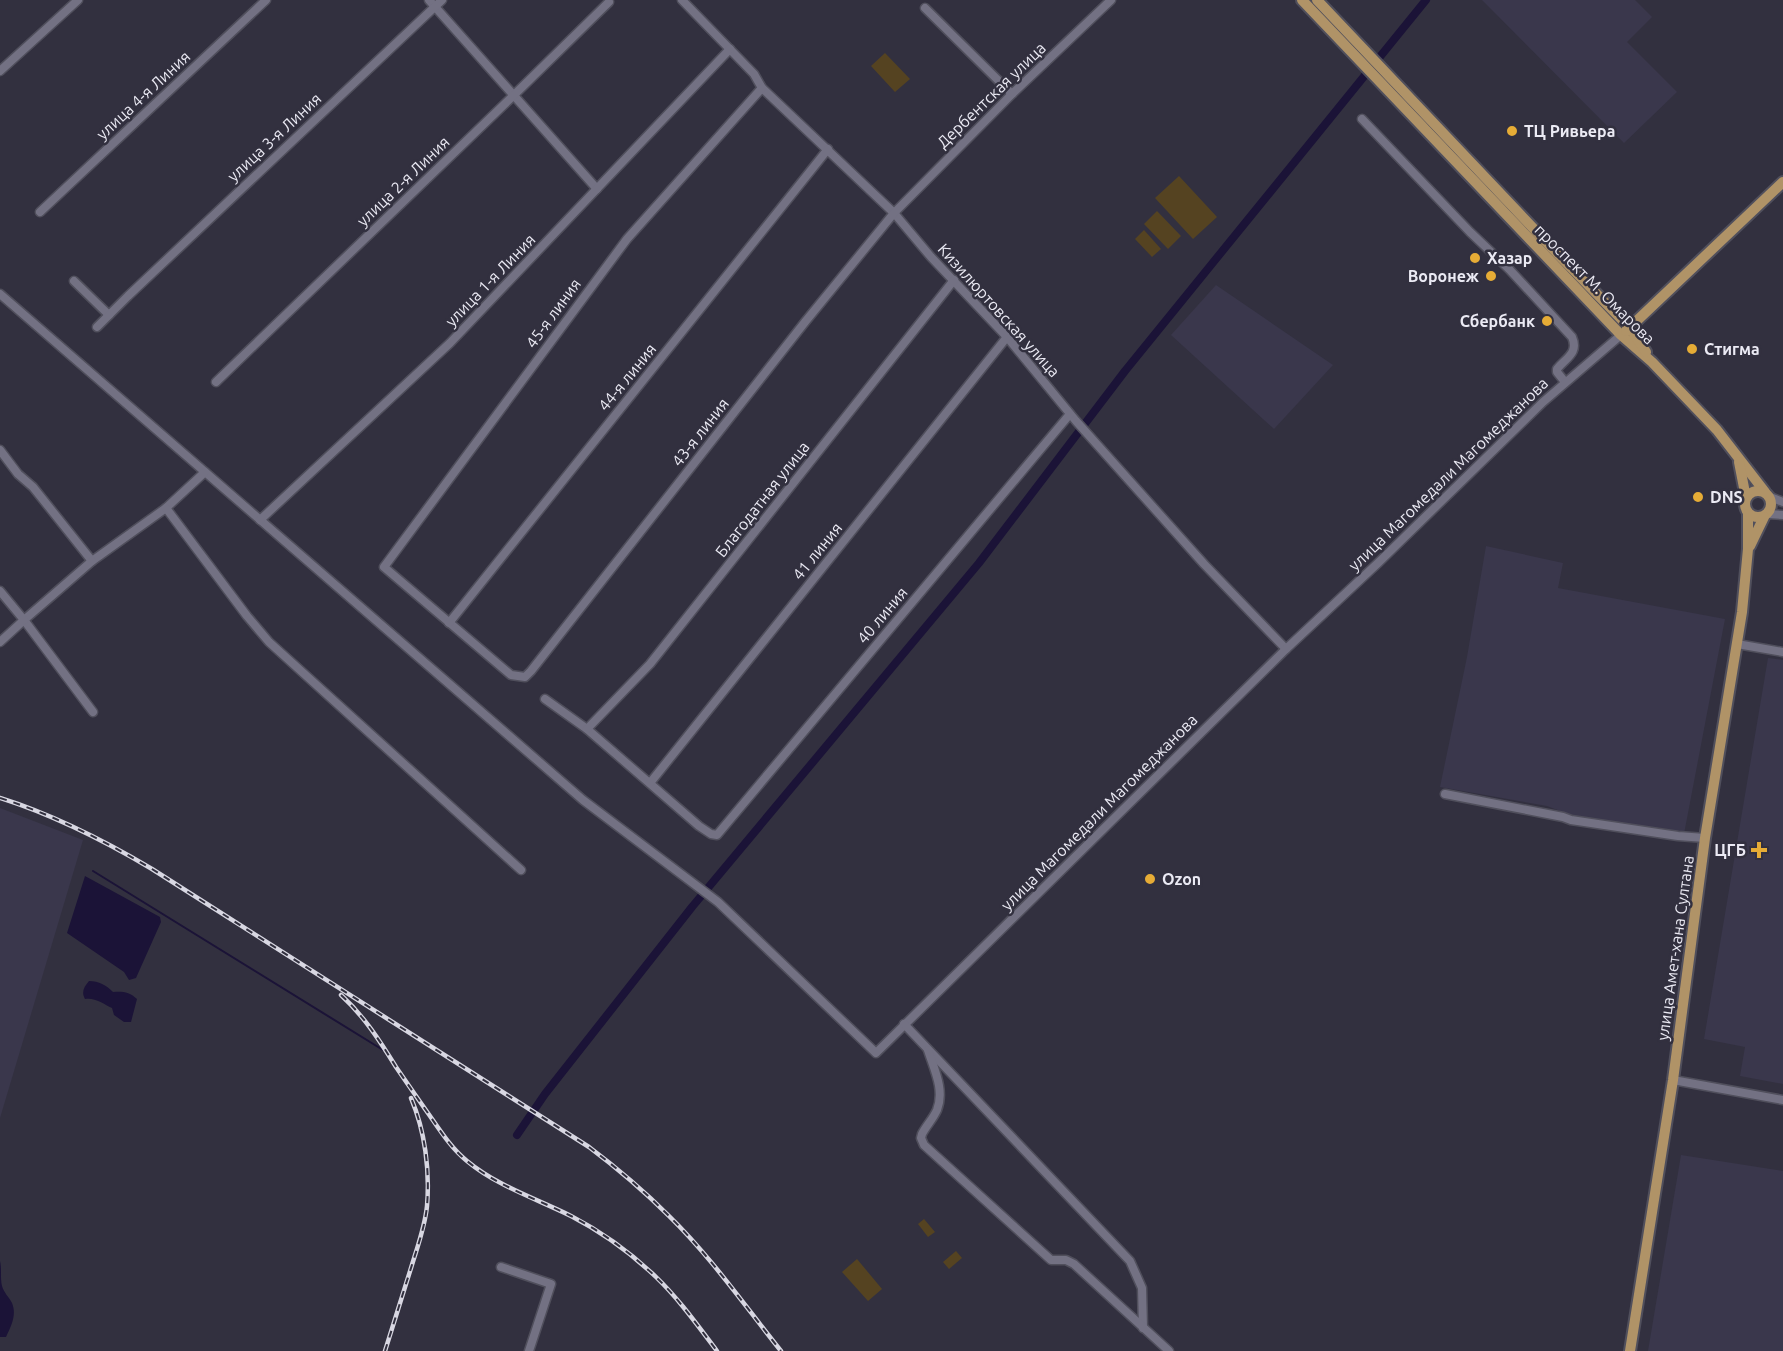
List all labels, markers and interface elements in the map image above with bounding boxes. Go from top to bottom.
street label: Дербентская улица [933,39,1049,151]
street label: улица 4-я Линия [92,47,194,143]
street label: улица 3-я Линия [223,89,325,185]
place label: ТЦ Ривьера [1524,122,1615,140]
marker: ТЦ Ривьера [1505,124,1519,138]
street label: улица 2-я Линия [353,132,453,230]
street label: проспект М. Омарова [1531,220,1659,348]
street label: улица 1-я Линия [441,230,539,330]
street label: Кизилюртовская улица [934,240,1064,380]
place label: Хазар [1487,249,1532,267]
marker: Хазар [1468,251,1482,265]
place label: Воронеж [1408,267,1479,285]
marker: Воронеж [1484,269,1498,283]
street label: 45-я линия [522,275,584,351]
place label: Сбербанк [1460,312,1535,330]
marker: Сбербанк [1540,314,1554,328]
street label: 44-я линия [594,340,660,414]
place label: Стигма [1704,340,1760,358]
marker: Стигма [1685,342,1699,356]
street label: улица Магомедали Магомеджановa [1345,374,1551,574]
street label: 43-я линия [668,394,732,470]
street label: Благодатная улица [711,438,813,560]
place label: DNS [1710,488,1743,506]
marker: DNS [1691,490,1705,504]
street label: 41 линия [789,519,845,583]
street label: 40 линия [853,583,911,647]
street label: улица Магомедали Магомеджановa [997,710,1201,914]
place label: ЦГБ [1714,841,1746,859]
marker: ЦГБ [1750,841,1768,859]
street label: улица Амет-хана Султана [1653,854,1697,1042]
place label: Ozon [1162,870,1201,888]
marker: Ozon [1143,872,1157,886]

